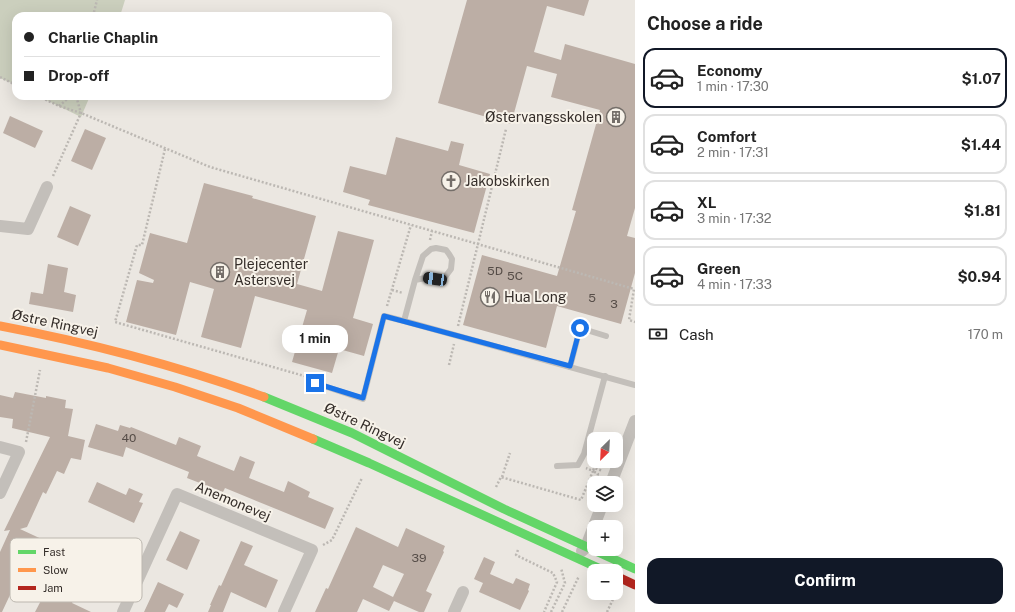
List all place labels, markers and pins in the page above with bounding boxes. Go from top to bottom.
building icon: Østervangsskolen [605,106,627,128]
place label: Østervangsskolen [485,109,602,125]
church icon: Jakobskirken [440,170,462,192]
place label: Jakobskirken [465,173,549,189]
place label: Plejecenter Astersvej [234,256,308,288]
building icon: Plejecenter Astersvej [209,261,231,283]
restaurant icon: Hua Long [479,286,501,308]
place label: Hua Long [504,289,567,305]

